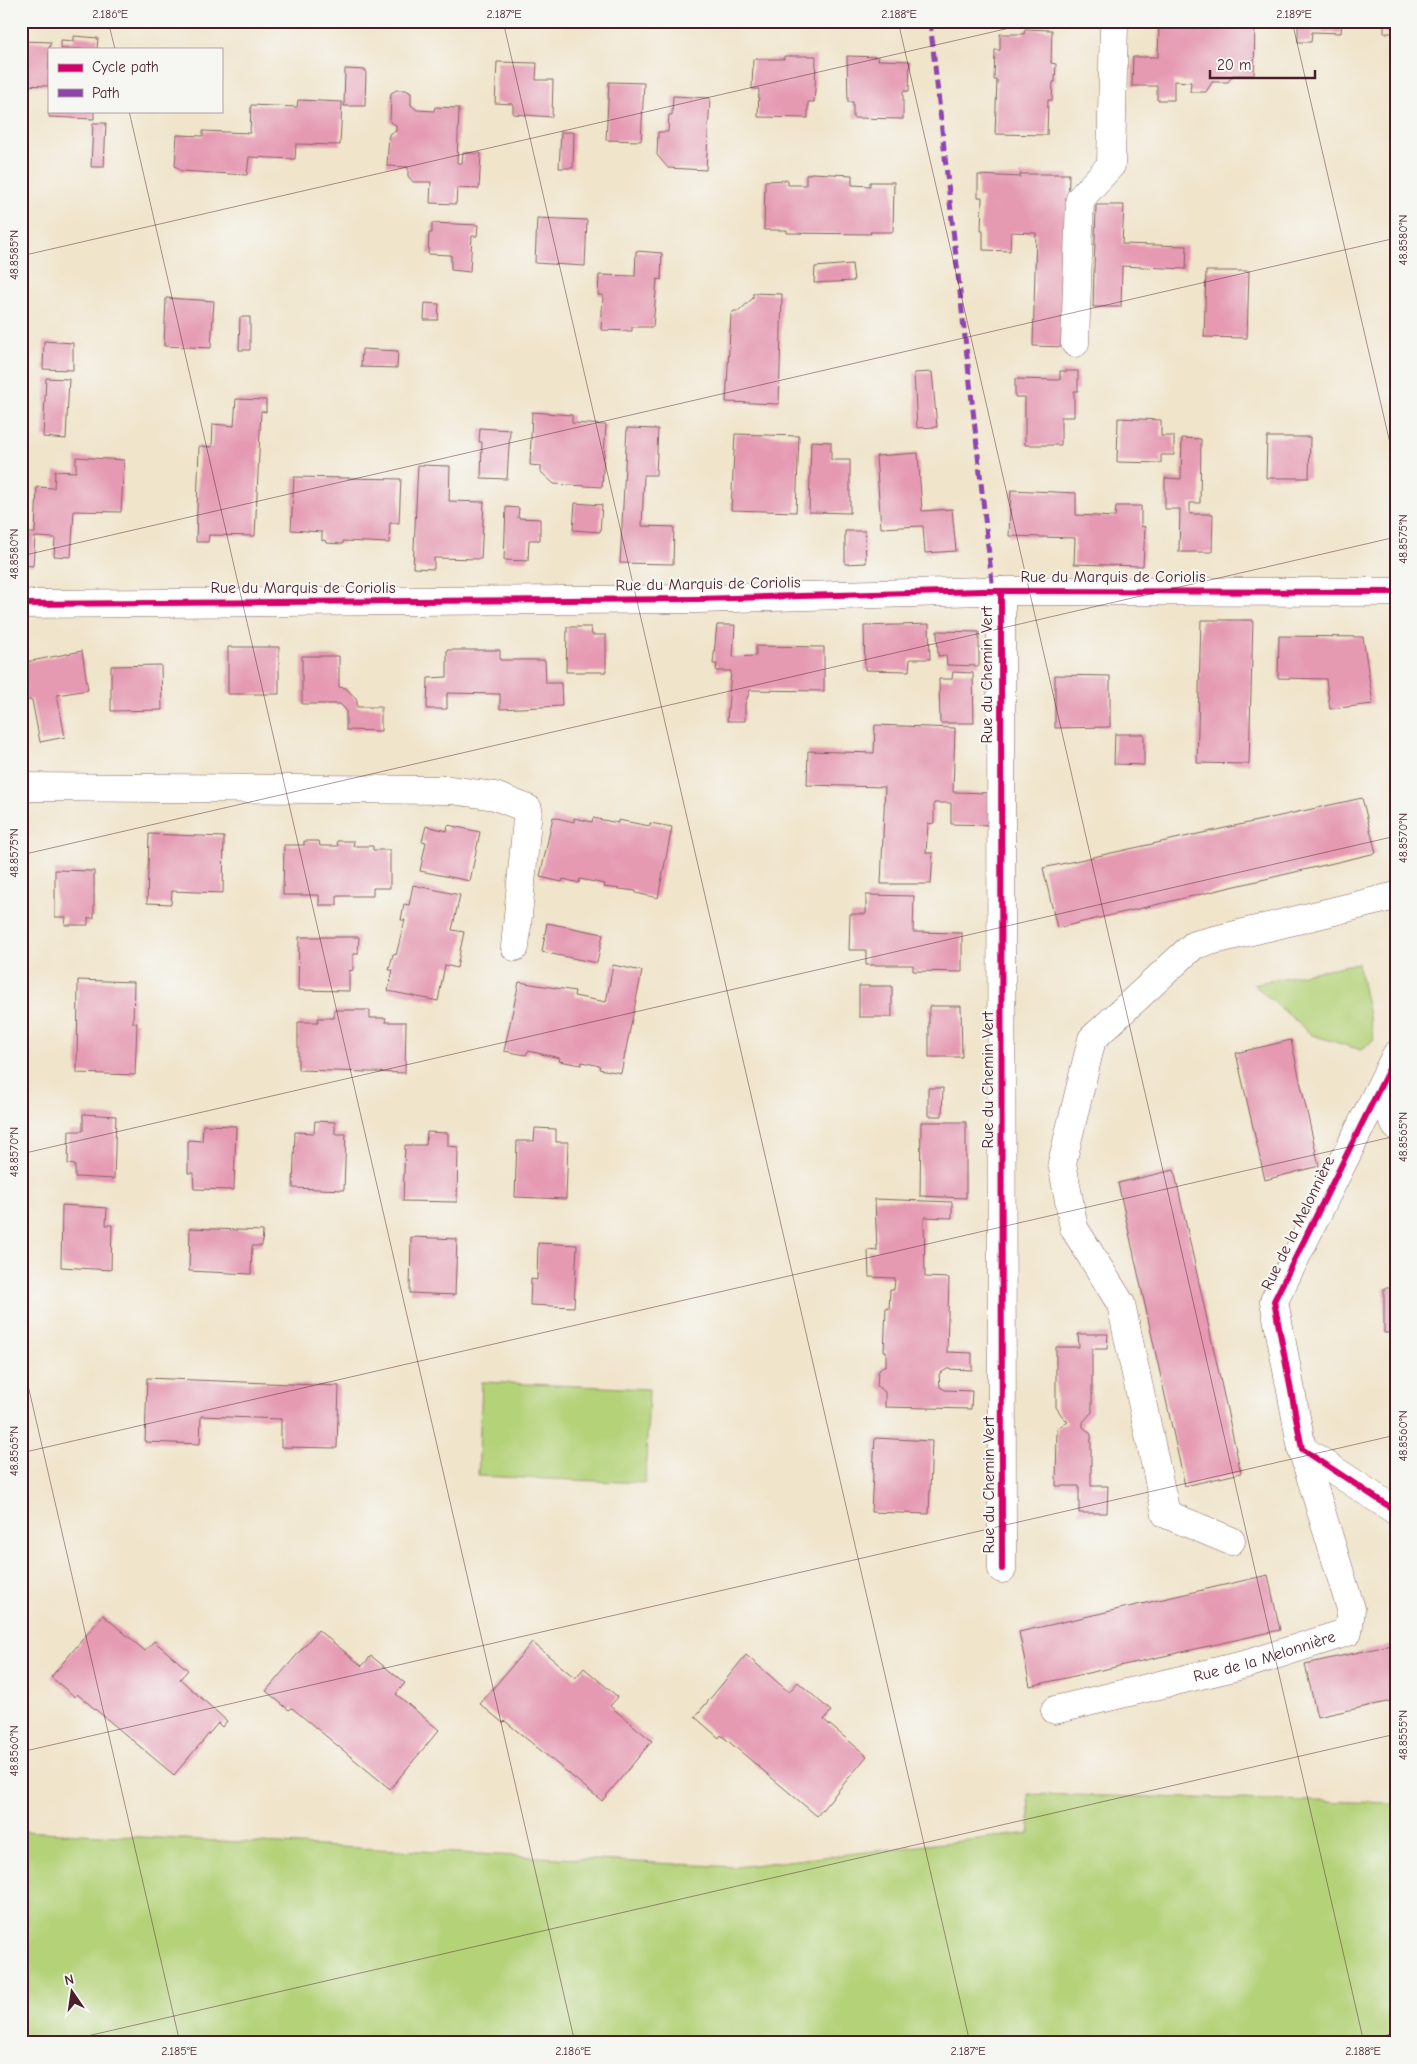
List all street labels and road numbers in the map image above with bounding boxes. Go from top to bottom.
street label: Rue du Marquis de Coriolis [1020,568,1206,586]
street label: Rue du Marquis de Coriolis [615,573,801,595]
street label: Rue du Marquis de Coriolis [210,579,396,597]
street label: Rue du Chemin Vert [978,606,996,744]
street label: Rue du Chemin Vert [979,1011,997,1149]
street label: Rue de la Melonnière [1258,1153,1338,1293]
street label: Rue du Chemin Vert [980,1416,998,1554]
street label: Rue de la Melonnière [1191,1628,1338,1686]

